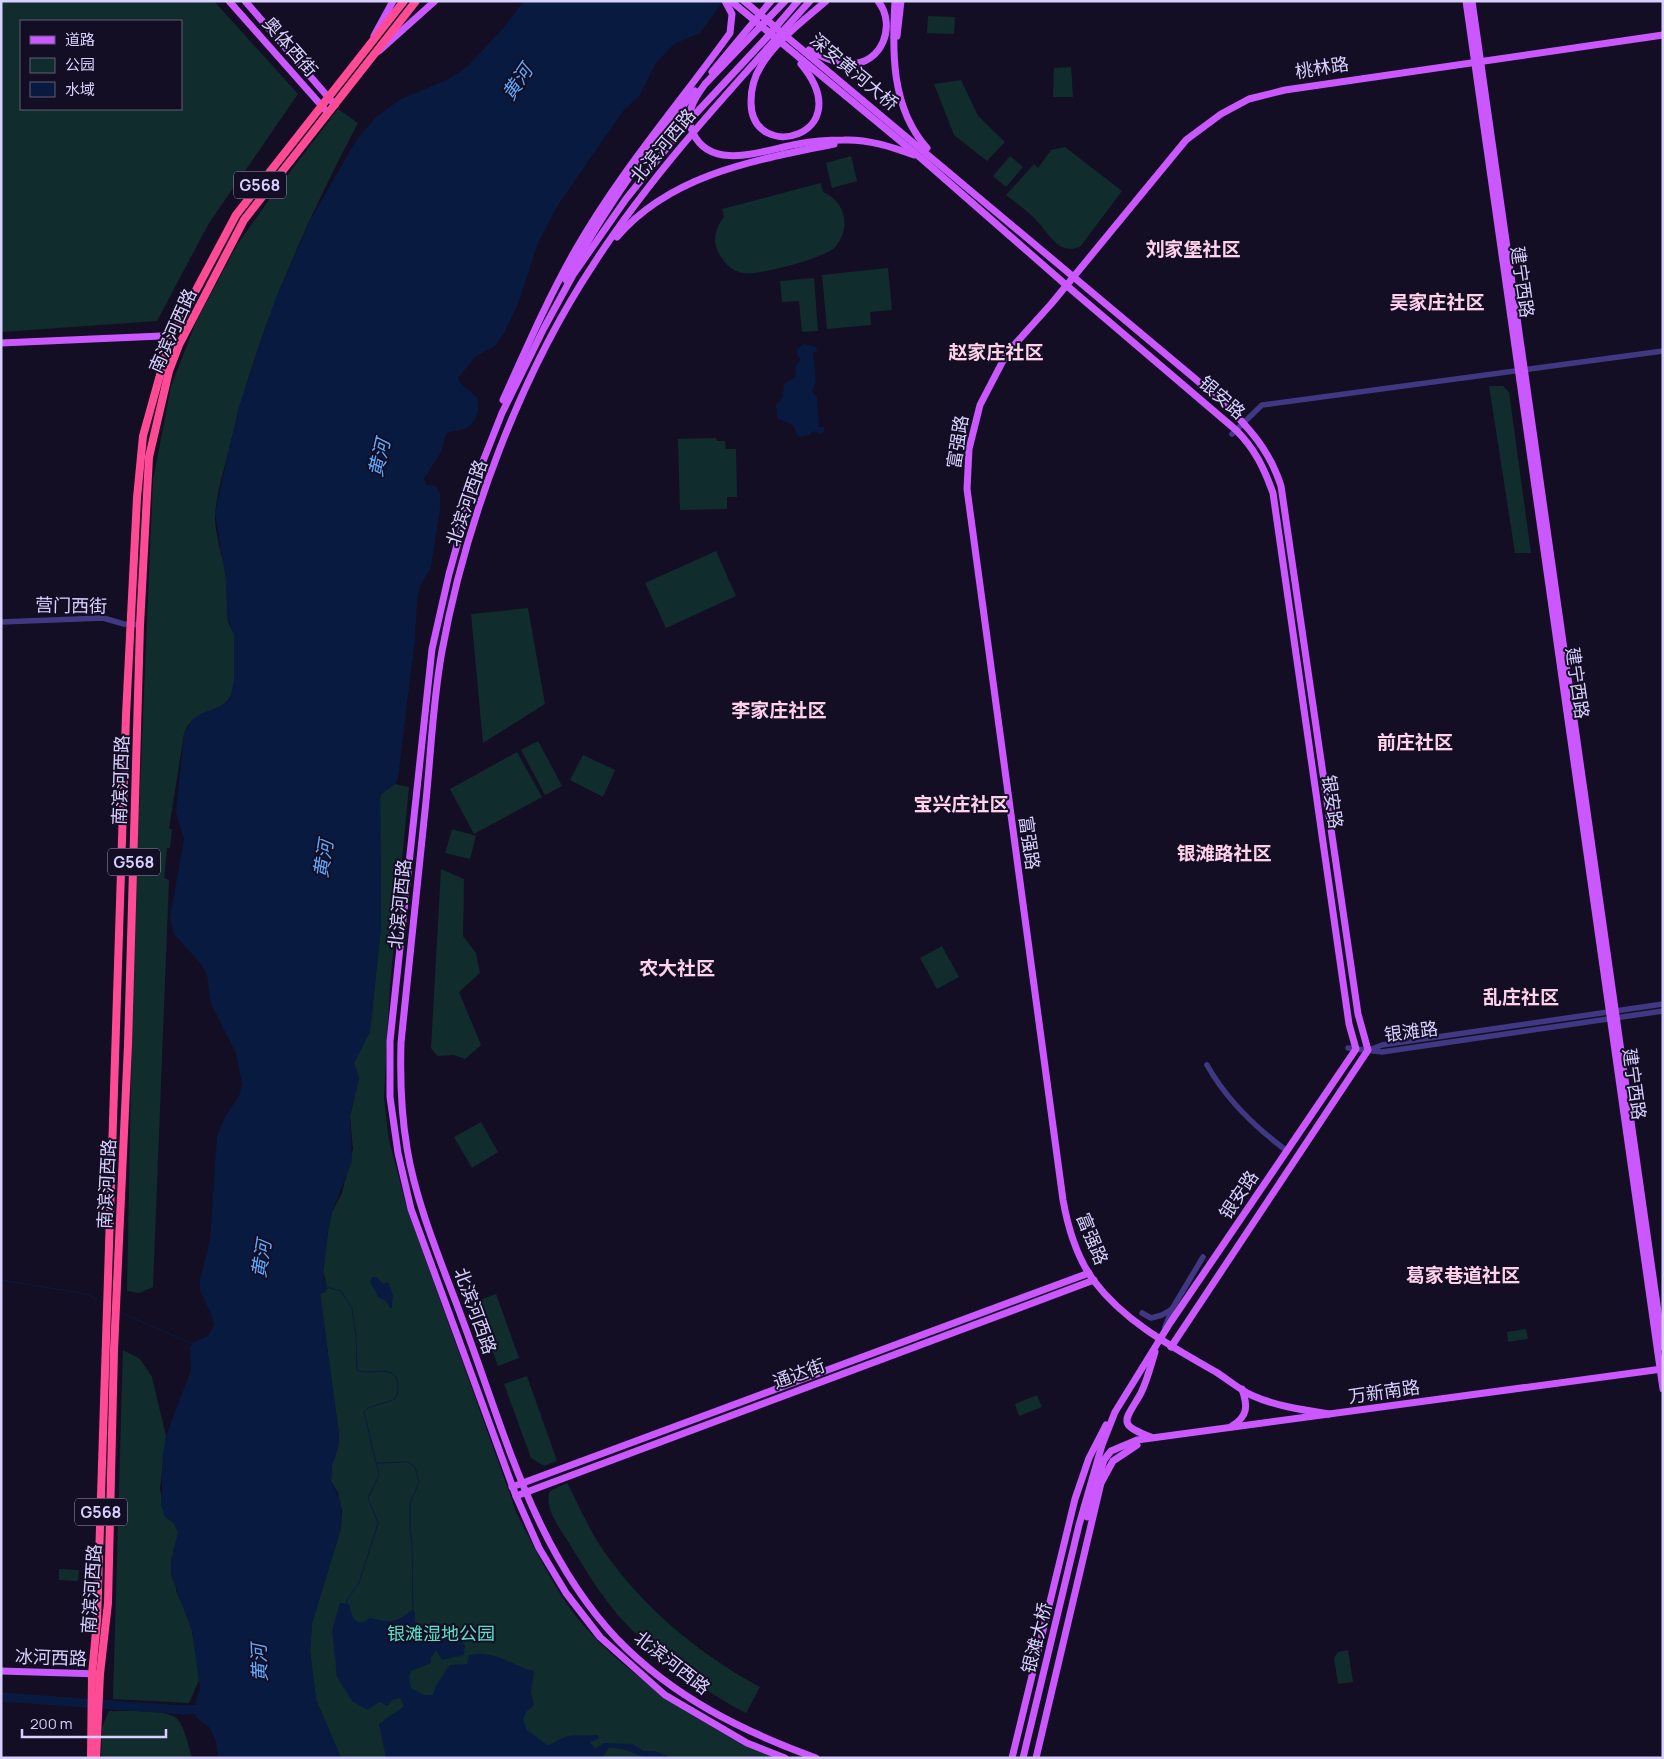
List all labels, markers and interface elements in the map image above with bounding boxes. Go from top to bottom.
street label: 奥体西街 [258,11,323,81]
legend [20,20,182,110]
street label: 深安黄河大桥 [806,27,904,115]
text: 道路 [65,29,95,50]
street label: 桃林路 [1293,51,1350,83]
text: 公园 [65,54,95,75]
water label: 黄河 [496,56,541,105]
text: 水域 [65,79,95,100]
street label: 北滨河西路 [624,103,700,188]
road number: G568 [234,172,286,198]
district label: 刘家堡社区 [1145,236,1241,262]
street label: 建宁西路 [1506,245,1540,319]
street label: 南滨河西路 [143,285,201,377]
district label: 吴家庄社区 [1389,289,1485,315]
district label: 赵家庄社区 [948,339,1044,365]
street label: 银安路 [1194,370,1251,424]
street label: 富强路 [941,413,973,470]
water label: 黄河 [362,433,397,479]
street label: 北滨河西路 [440,456,492,549]
street label: 营门西街 [35,592,107,618]
street label: 建宁西路 [1561,646,1595,720]
district label: 李家庄社区 [731,697,827,723]
district label: 前庄社区 [1377,729,1453,755]
street label: 南滨河西路 [106,735,134,825]
street label: 银安路 [1317,773,1349,830]
district label: 宝兴庄社区 [913,791,1009,817]
street label: 富强路 [1014,814,1046,871]
water label: 黄河 [307,834,339,880]
district label: 银滩路社区 [1176,840,1272,866]
road number: G568 [108,849,160,876]
street label: 北滨河西路 [382,858,416,950]
district label: 农大社区 [639,955,715,981]
district label: 乱庄社区 [1483,984,1559,1010]
street label: 银滩路 [1383,1016,1439,1046]
street label: 建宁西路 [1618,1047,1652,1121]
street label: 南滨河西路 [92,1138,120,1230]
street label: 银安路 [1213,1165,1263,1224]
street label: 富强路 [1072,1209,1114,1268]
water label: 黄河 [245,1234,277,1280]
district label: 葛家巷道社区 [1406,1262,1520,1288]
street label: 北滨河西路 [449,1264,503,1357]
street label: 通达街 [769,1353,828,1394]
street label: 万新南路 [1347,1374,1421,1408]
road number: G568 [75,1498,127,1525]
street label: 南滨河西路 [76,1543,106,1635]
street label: 银滩大桥 [1016,1600,1056,1676]
park label: 银滩湿地公园 [387,1621,495,1645]
street label: 北滨河西路 [630,1625,715,1699]
water label: 黄河 [245,1640,273,1682]
street label: 冰河西路 [15,1644,87,1670]
scale bar [22,1706,166,1738]
text: 200 m [30,1713,73,1734]

